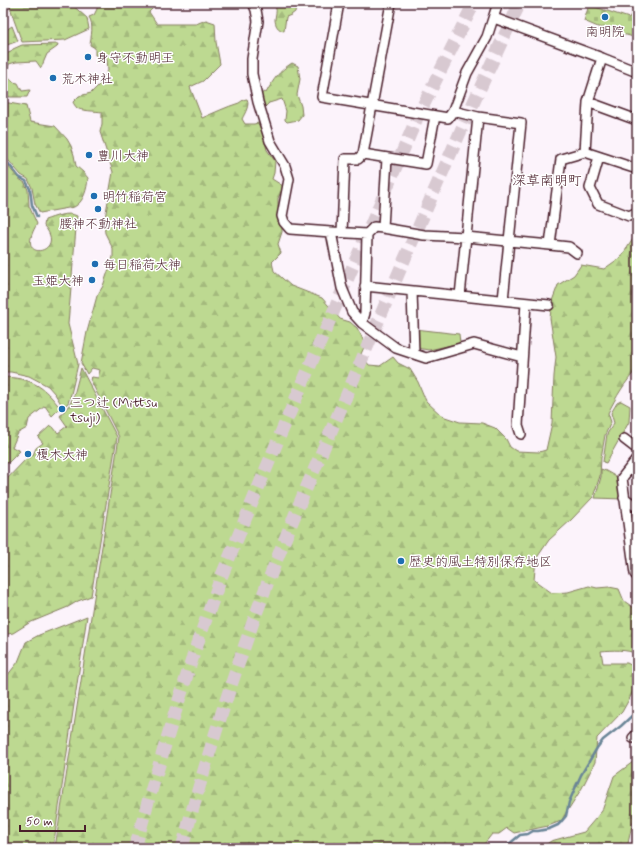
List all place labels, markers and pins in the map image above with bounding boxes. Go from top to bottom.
marker: 南明院 [600,12,610,22]
place label: 南明院 [585,24,625,41]
place label: 身守不動明王 [96,50,174,67]
marker: 身守不動明王 [83,52,93,62]
place label: 荒木神社 [61,71,113,88]
marker: 荒木神社 [48,73,58,83]
place label: 豊川大神 [97,148,149,165]
marker: 豊川大神 [84,150,94,160]
place label: 明竹稲荷宮 [102,189,167,206]
marker: 明竹稲荷宮 [89,191,99,201]
marker: 腰神不動神社 [93,204,103,214]
place label: 腰神不動神社 [59,216,137,233]
place label: 毎日稲荷大神 [103,257,181,274]
marker: 毎日稲荷大神 [90,259,100,269]
place label: 玉姫大神 [32,273,84,290]
marker: 玉姫大神 [87,275,97,285]
place label: 三つ辻 (Mittsu tsuji) [69,395,157,427]
marker: 三つ辻 (Mittsu tsuji) [57,404,67,414]
place label: 榎木大神 [36,447,88,464]
marker: 榎木大神 [23,449,33,459]
place label: 歴史的風土特別保存地区 [409,554,552,571]
marker: 歴史的風土特別保存地区 [396,556,406,566]

